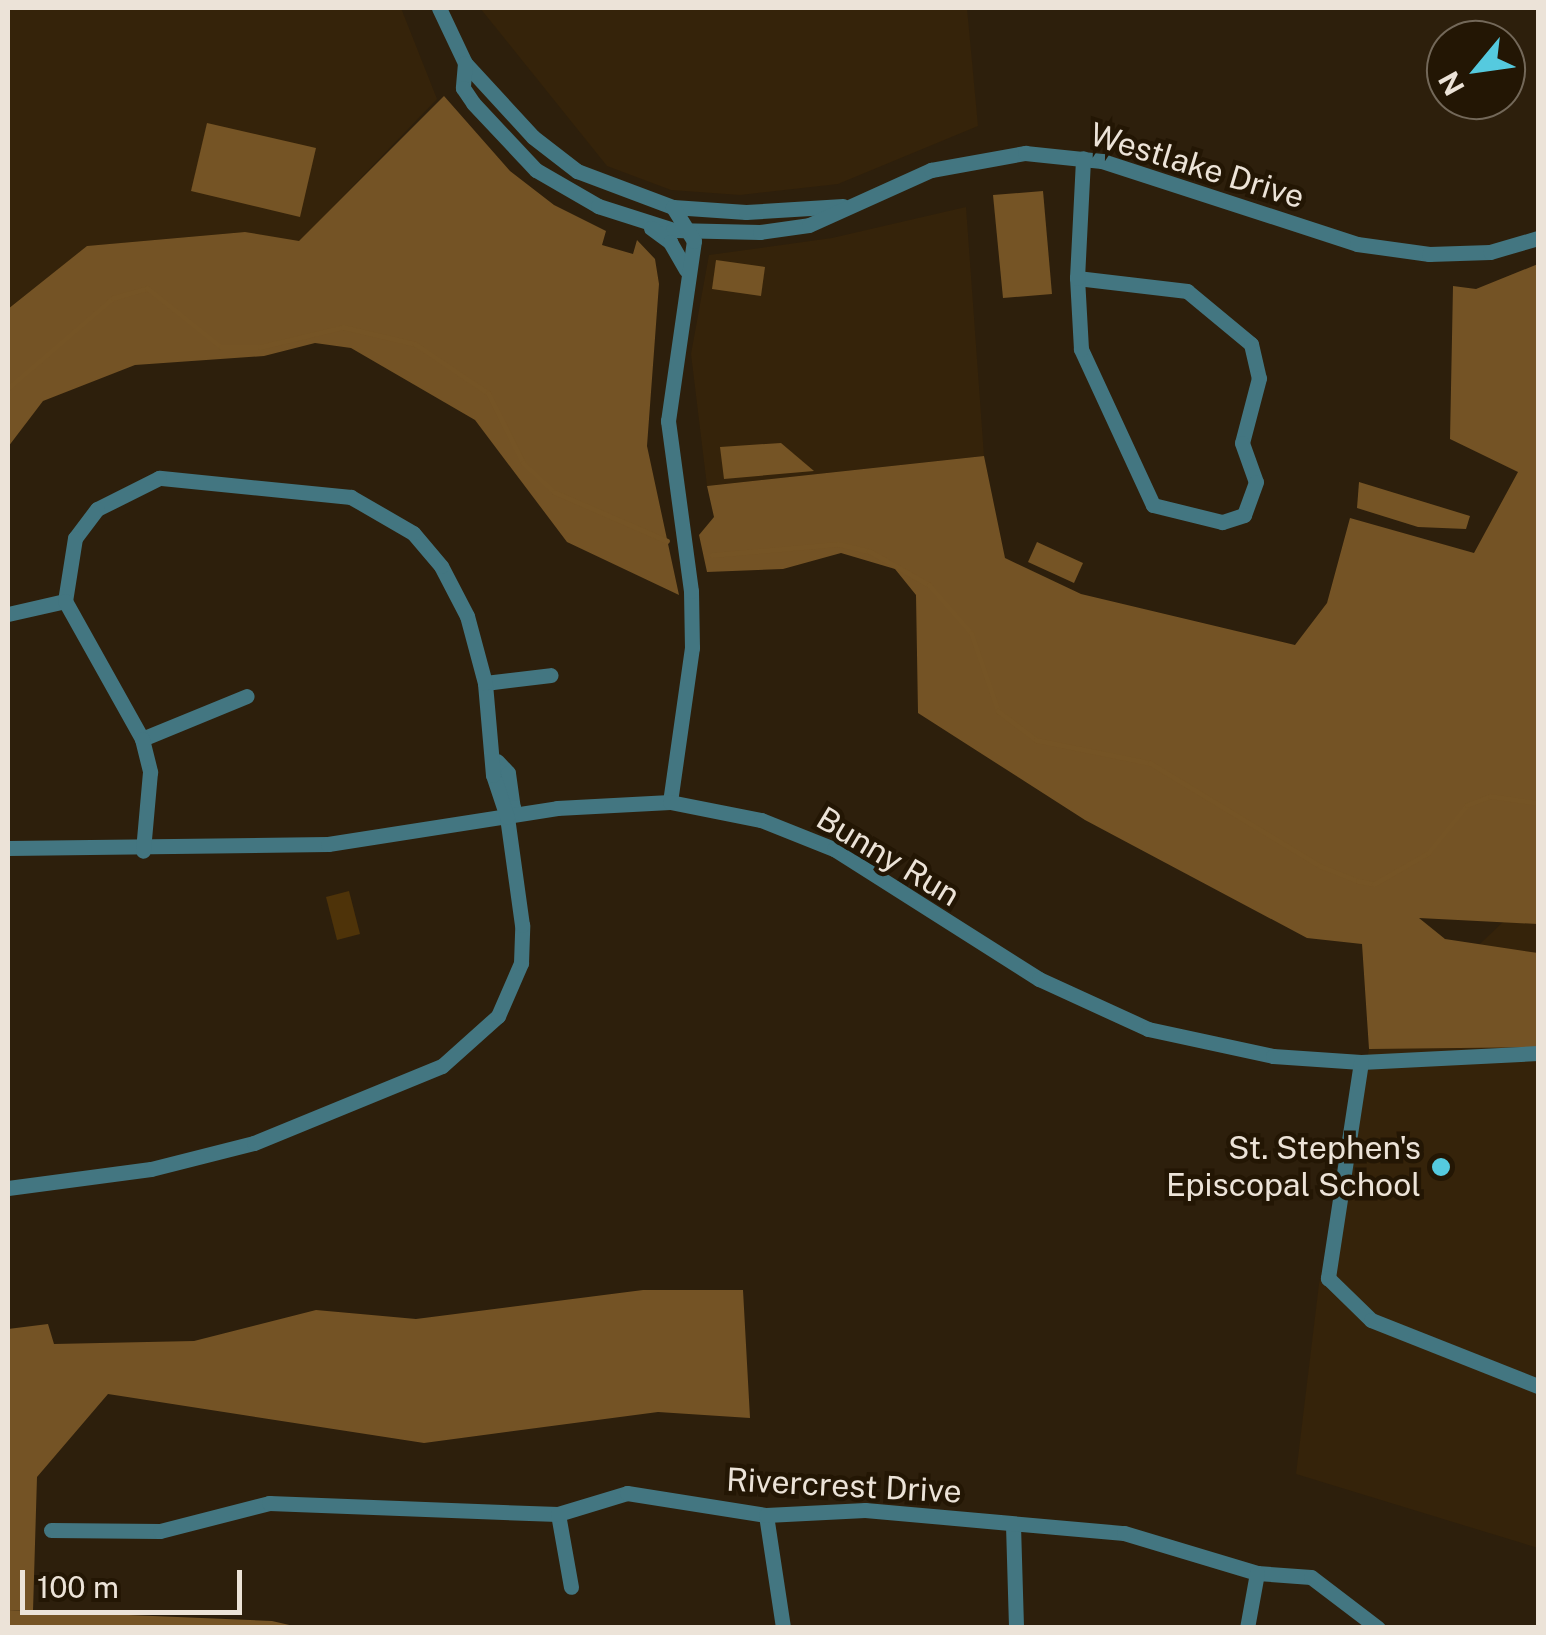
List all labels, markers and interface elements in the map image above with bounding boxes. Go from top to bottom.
north arrow [1426,20,1526,120]
text: N [1431,66,1471,101]
street label: Westlake Drive [1085,115,1309,217]
street label: Bunny Run [809,799,967,915]
place label: St. Stephen's Episcopal School [1166,1130,1421,1205]
marker: St. Stephen's Episcopal School [1430,1156,1452,1178]
street label: Rivercrest Drive [725,1461,963,1511]
scale bar [25,1550,248,1612]
text: 100 m [37,1569,119,1605]

